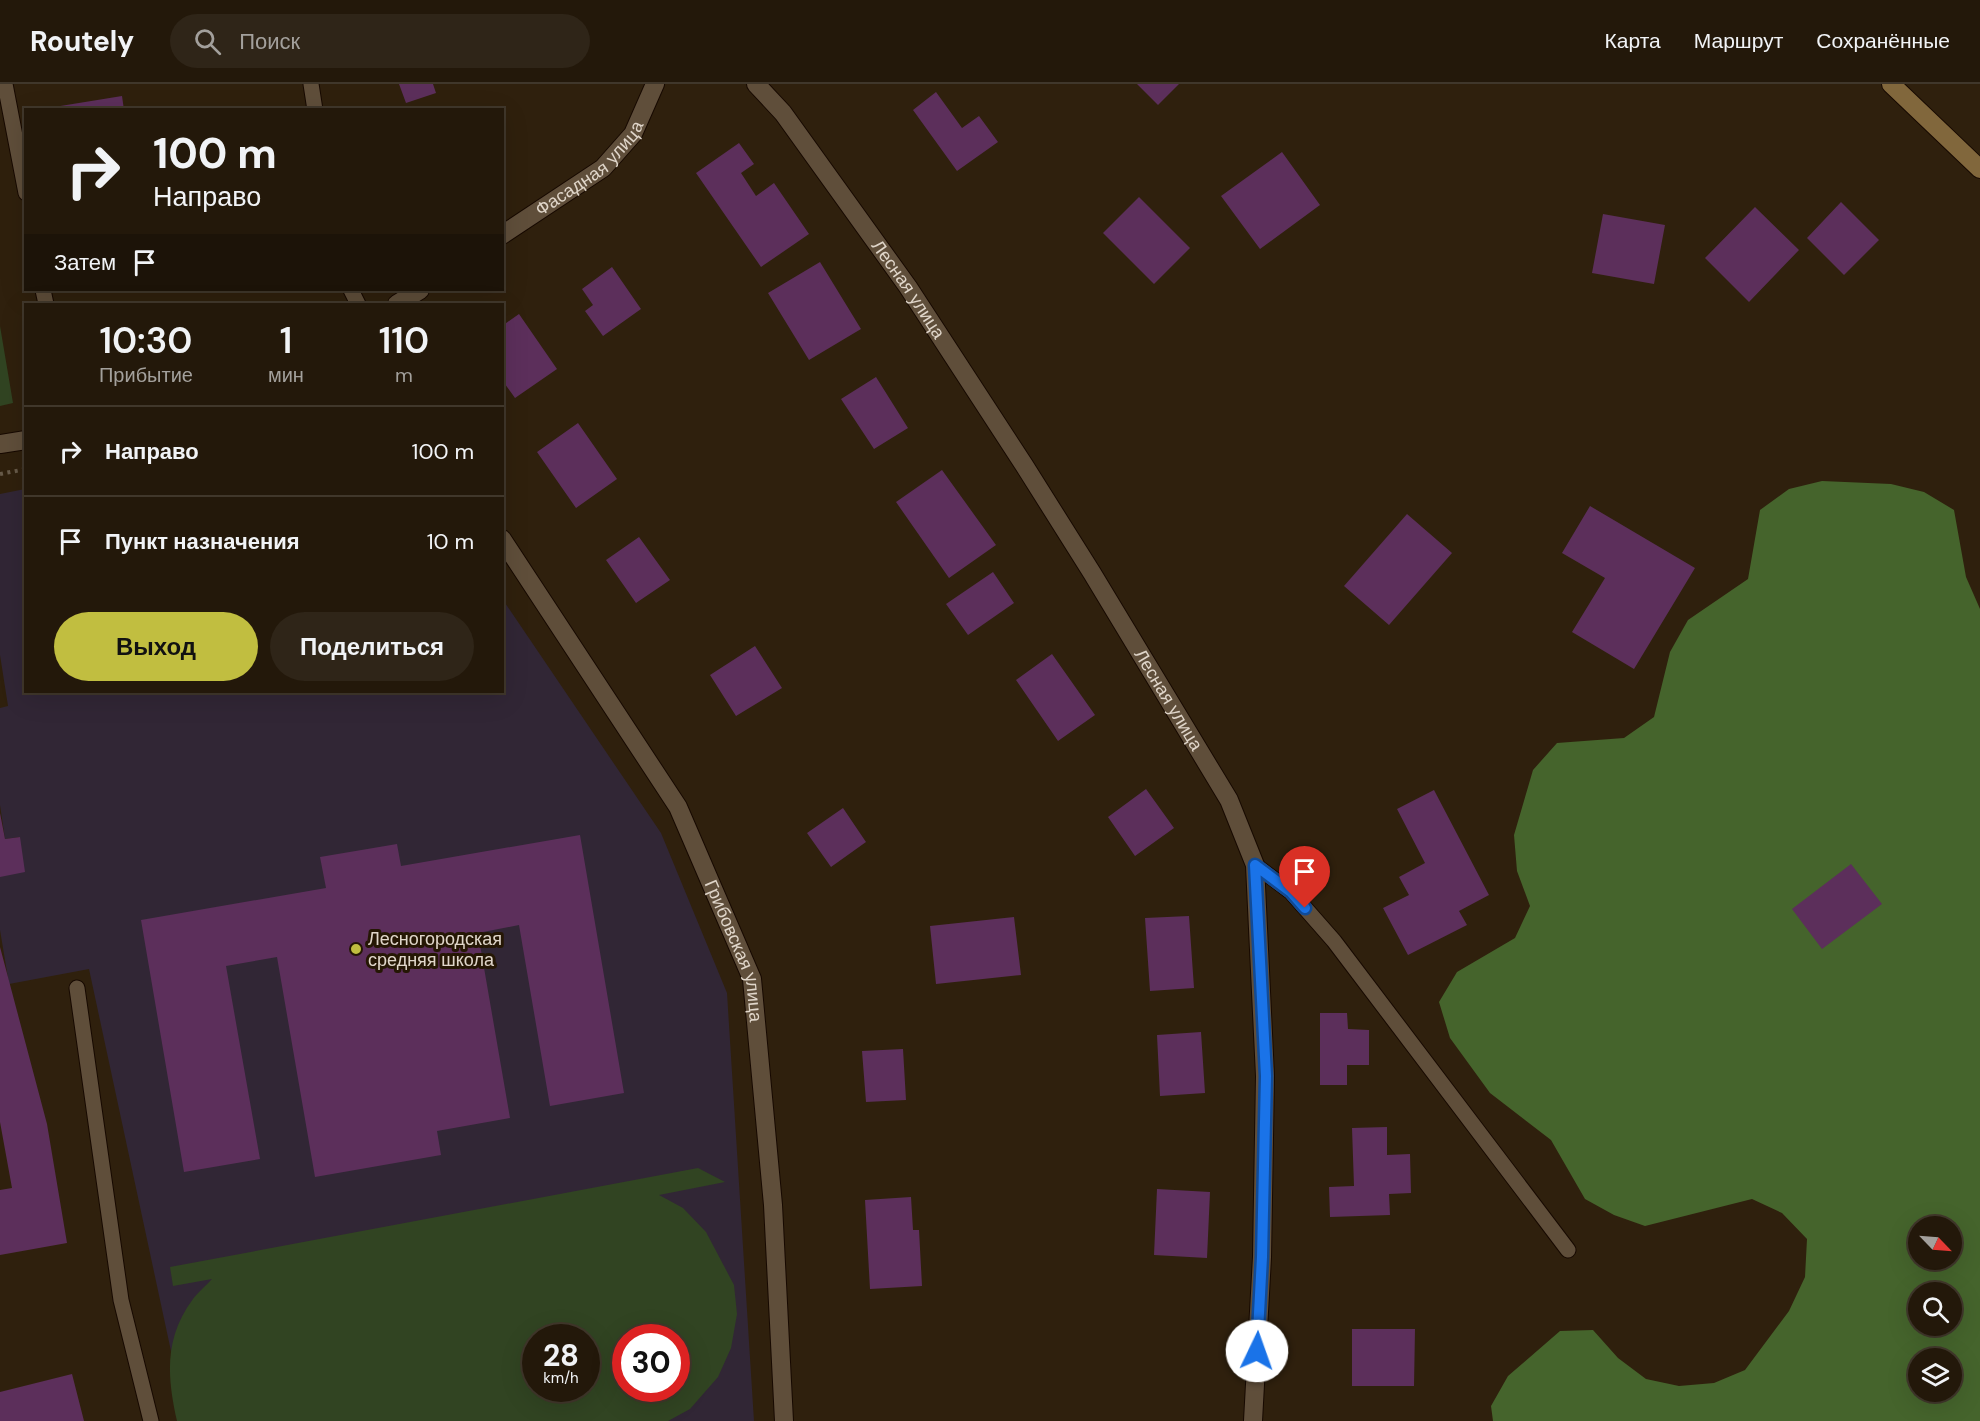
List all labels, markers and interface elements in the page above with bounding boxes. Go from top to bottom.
search box [170,14,590,68]
text: Routely [30,23,134,60]
icon: search [191,25,224,58]
text: Поиск [239,27,300,56]
text: Карта [1605,27,1661,55]
text: Маршрут [1694,27,1783,55]
text: Сохранённые [1816,27,1950,55]
street label: Фасадная улица [531,116,650,222]
text: 100 m [153,126,277,181]
icon: right [54,132,132,210]
text: Направо [153,179,261,214]
street label: Лесная улица [866,235,951,344]
icon: arrive [128,246,161,279]
text: Затем [54,248,116,277]
text: 10:30 [99,317,192,364]
text: 1 [280,317,292,364]
text: 110 [379,317,429,364]
text: Прибытие [99,362,193,388]
text: мин [268,362,304,388]
text: m [395,362,413,388]
icon: right [54,435,87,468]
text: Направо [105,437,199,466]
text: 100 m [412,437,474,466]
icon: arrive [54,525,87,558]
text: Пункт назначения [105,527,300,556]
text: 10 m [427,527,474,556]
button: Выход [54,612,258,681]
button: Поделиться [270,612,474,681]
street label: Лесная улица [1129,644,1209,756]
pin [1279,846,1330,908]
icon: arrive [1288,855,1321,888]
street label: Грибовская улица [699,876,768,1024]
place label: Лесногородская средняя школа [368,927,502,972]
marker: Лесногородская средняя школа [349,942,363,956]
north arrow [1908,1216,1962,1270]
map controls [1908,1216,1962,1402]
button: search [1908,1282,1962,1336]
position arrow [1225,1319,1289,1383]
speed limit sign: 30 [612,1324,690,1402]
text: 28 [543,1336,579,1375]
button: layers [1908,1348,1962,1402]
text: km/h [543,1368,579,1388]

